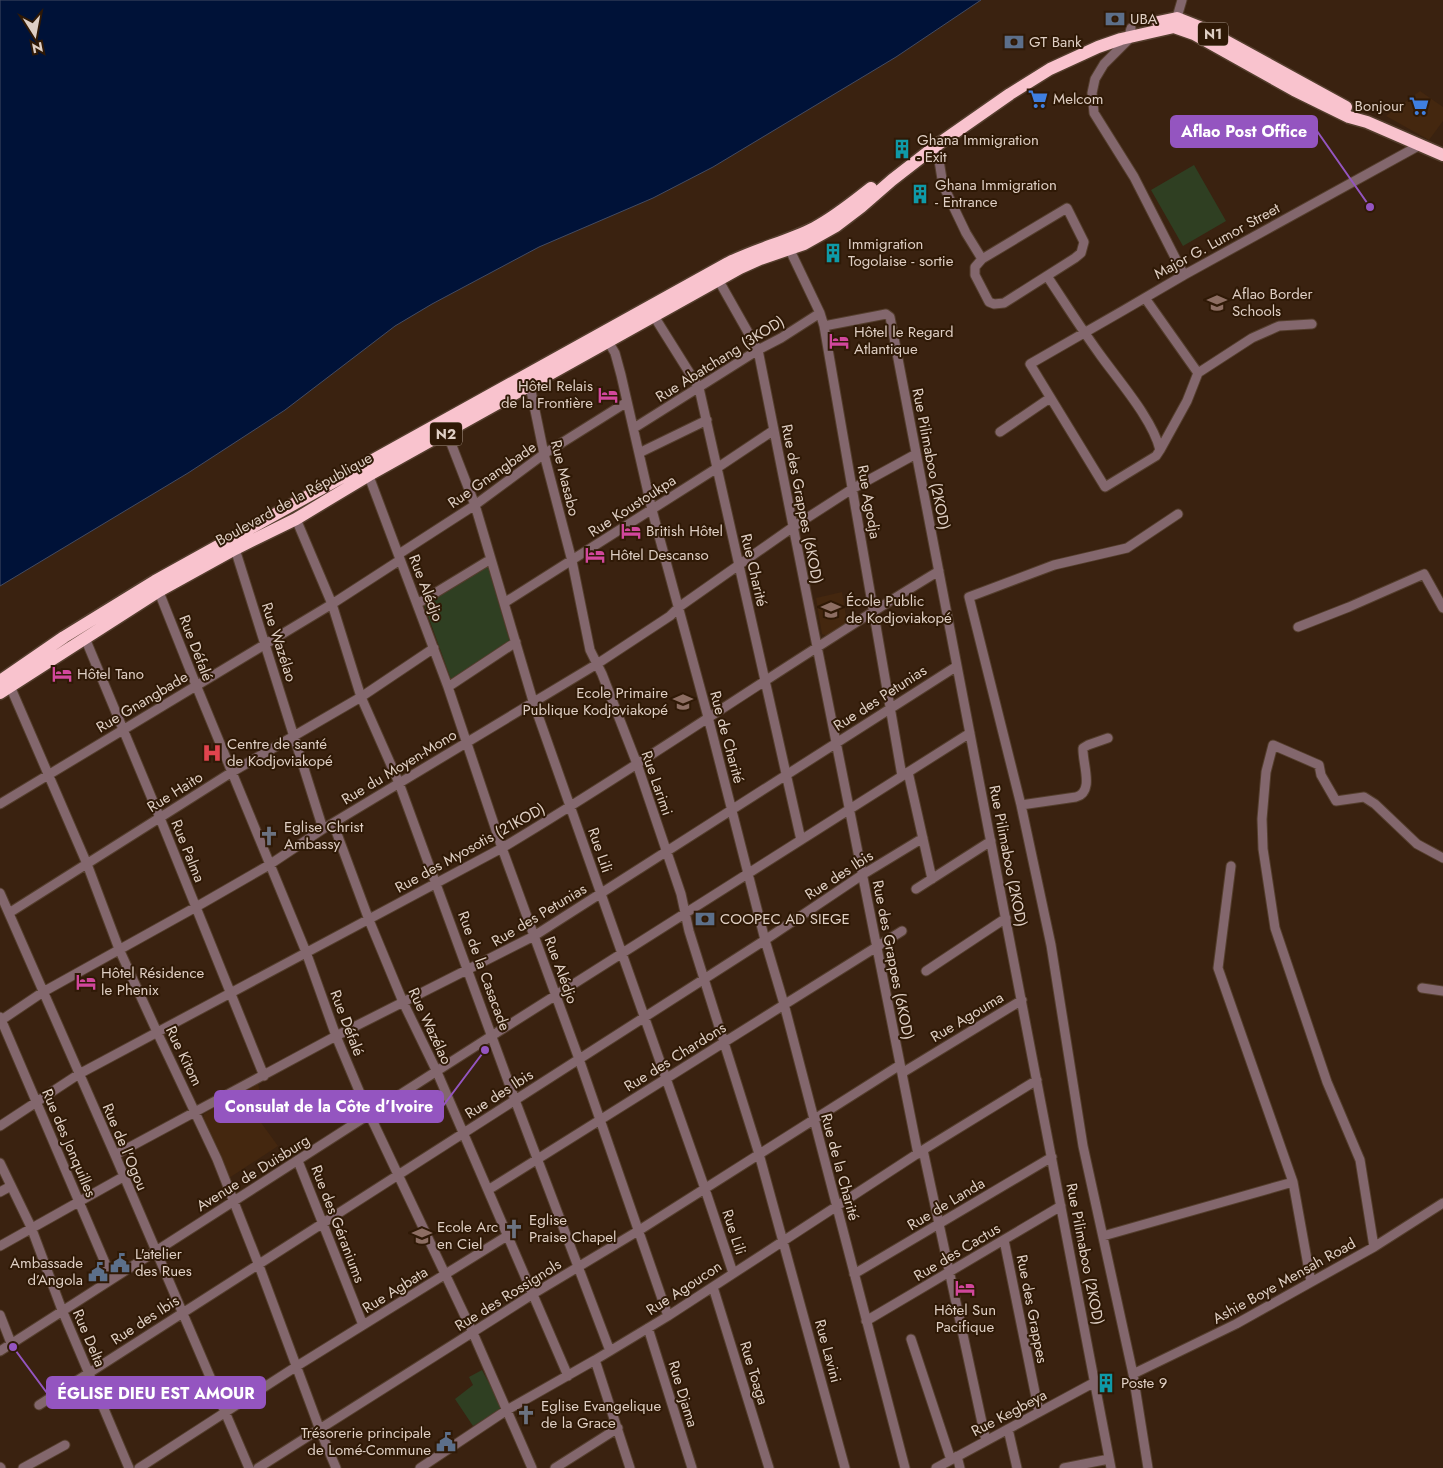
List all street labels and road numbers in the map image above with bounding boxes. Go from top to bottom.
road number: N1 [1198,22,1228,46]
street label: Major G. Lumor Street [1150,197,1284,285]
street label: Rue Abatchang (3KOD) [651,310,789,408]
street label: Rue Pilimaboo (2KOD) [906,386,956,532]
road number: N2 [430,422,462,446]
street label: Rue des Grappes (6KOD) [776,422,828,586]
street label: Rue Gnangbade [443,436,541,514]
street label: Rue Masabo [545,438,585,518]
street label: Boulevard de la République [212,447,377,551]
street label: Rue Agodja [852,463,886,541]
street label: Rue Koustoukpa [584,469,680,543]
street label: Rue Charité [735,531,773,609]
street label: Rue Alédjo [403,551,449,625]
street label: Rue Wazélao [256,599,302,685]
street label: Rue Défalé [173,612,219,684]
street label: Rue des Petunias [829,660,931,736]
street label: Rue Gnangbade [92,666,192,738]
street label: Rue de Charité [704,688,750,786]
street label: Rue du Moyen-Mono [337,724,461,810]
street label: Rue Larimi [636,748,678,818]
street label: Rue Haito [143,766,207,818]
street label: Rue Pilimaboo (2KOD) [983,783,1033,929]
street label: Rue des Myosotis (21KOD) [391,797,549,899]
street label: Rue Palma [165,816,211,886]
street label: Rue Lili [582,824,618,876]
street label: Rue des Ibis [801,845,877,905]
street label: Rue des Petunias [487,878,591,952]
street label: Rue des Grappes (6KOD) [867,878,919,1042]
street label: Rue de la Casacade [452,908,516,1034]
street label: Rue Alédjo [539,933,583,1007]
street label: Rue Wazélao [403,984,457,1068]
street label: Rue Agouma [926,986,1008,1048]
street label: Rue Défalé [324,987,370,1059]
street label: Rue des Chardons [620,1017,730,1097]
street label: Rue Kitom [160,1022,208,1090]
street label: Rue des Ibis [461,1064,537,1124]
street label: Rue des Jonquilles [36,1085,102,1201]
street label: Rue de l'Ogou [97,1100,153,1194]
street label: Rue de la Charité [815,1111,865,1223]
street label: Avenue de Duisburg [192,1129,314,1217]
street label: Rue des Géraniums [305,1162,371,1286]
street label: Rue de Landa [903,1172,989,1236]
street label: Rue Pilimaboo (2KOD) [1060,1181,1110,1327]
street label: Rue Lili [716,1206,752,1258]
street label: Rue des Cactus [910,1217,1004,1287]
street label: Ashie Boye Mensah Road [1208,1232,1360,1330]
street label: Rue des Rossignols [450,1253,566,1337]
street label: Rue des Grappes [1011,1253,1053,1365]
street label: Rue Agoucon [642,1255,726,1321]
street label: Rue Agbata [358,1261,432,1319]
street label: Rue des Ibis [107,1290,183,1350]
street label: Rue Delta [67,1306,111,1370]
street label: Rue Lavini [809,1317,847,1385]
street label: Rue Toaga [734,1339,774,1407]
street label: Rue Djama [662,1358,704,1430]
street label: Rue Kegbeya [967,1384,1051,1442]

